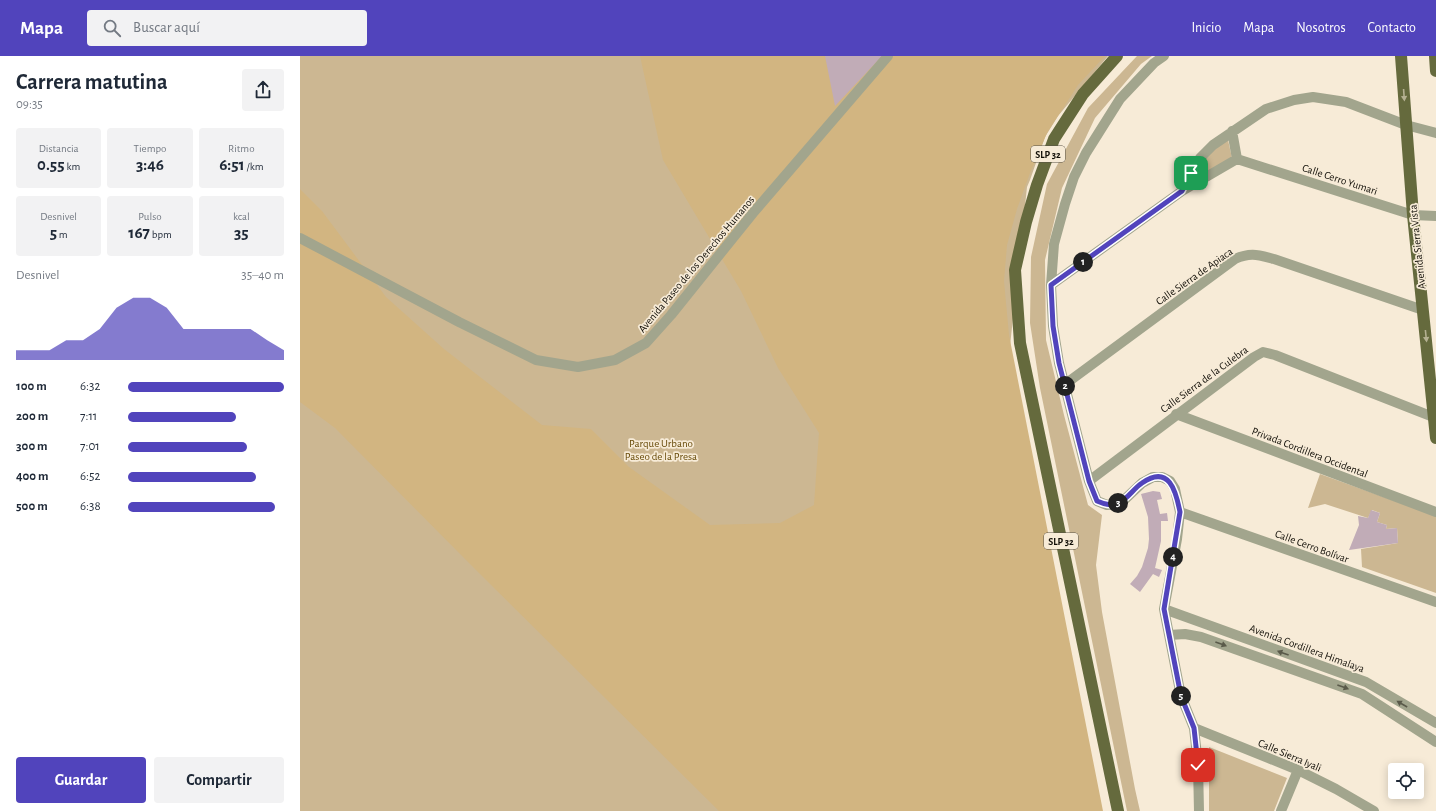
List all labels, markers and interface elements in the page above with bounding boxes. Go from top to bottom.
search box [87,10,367,46]
icon: search [101,17,123,39]
text: Mapa [20,19,63,38]
text: Buscar aquí [133,20,200,35]
text: Inicio [1191,21,1221,35]
text: Mapa [1243,21,1274,35]
text: Nosotros [1296,21,1346,35]
text: Contacto [1368,21,1416,35]
button: share [242,69,284,111]
text: Carrera matutina [16,71,168,93]
one-way arrow [1401,89,1408,101]
text: 09:35 [16,98,43,111]
text: Distancia [39,143,79,154]
text: Tiempo [134,143,166,154]
text: Ritmo [228,143,255,154]
road number: SLP 32 [1031,146,1065,162]
text: 0.55 [37,156,65,173]
text: 3:46 [136,156,164,173]
text: 6:51 [219,156,245,173]
pin [1174,156,1208,190]
text: km [65,161,80,172]
text: /km [245,161,264,172]
icon: arrive [1180,162,1202,184]
street label: Calle Cerro Yumari [1301,162,1379,197]
street label: Avenida Paseo de los Derechos Humanos [636,194,757,334]
street label: Avenida Sierra Vista [1408,204,1427,290]
text: Desnivel [40,211,77,222]
text: Pulso [138,211,162,222]
text: kcal [233,211,250,222]
text: 5 [50,224,57,241]
text: 167 [128,224,150,241]
text: 35 [234,224,249,241]
text: m [57,229,68,240]
text: bpm [150,229,172,240]
street label: Calle Sierra de Apiaca [1154,246,1235,307]
pin: 1 [1073,252,1093,272]
text: 1 [1081,256,1085,267]
text: Desnivel [16,269,60,282]
text: 35–40 m [241,269,284,282]
one-way arrow [1422,330,1429,342]
street label: Calle Sierra de la Culebra [1159,344,1250,415]
pin: 2 [1055,376,1075,396]
text: 100 m [16,380,47,393]
text: 6:32 [80,380,100,393]
text: 2 [1062,380,1068,391]
text: 200 m [16,410,48,423]
text: 7:11 [80,410,97,423]
street label: Privada Cordillera Occidental [1250,425,1369,480]
park label: Parque Urbano Paseo de la Presa [625,438,697,462]
text: 300 m [16,440,48,453]
text: 7:01 [80,440,100,453]
text: 400 m [16,470,49,483]
text: 6:52 [80,470,100,483]
pin: 3 [1108,493,1128,513]
text: 3 [1116,497,1120,508]
text: 500 m [16,500,48,513]
text: 6:38 [80,500,101,513]
street label: Calle Cerro Bolívar [1273,528,1351,565]
road number: SLP 32 [1044,533,1078,549]
pin: 4 [1163,547,1183,567]
text: 4 [1170,551,1176,562]
street label: Avenida Cordillera Himalaya [1248,623,1366,674]
one-way arrow [1215,641,1227,647]
one-way arrow [1277,649,1289,655]
one-way arrow [1337,685,1349,691]
pin: 5 [1171,686,1191,706]
text: 5 [1179,690,1183,701]
one-way arrow [1396,700,1408,707]
street label: Calle Sierra Iyali [1257,737,1323,774]
pin [1181,748,1215,782]
icon: check [1187,754,1209,776]
button: Guardar [16,757,146,803]
button: Compartir [154,757,284,803]
map controls [1388,763,1424,799]
button: locate [1388,763,1424,799]

